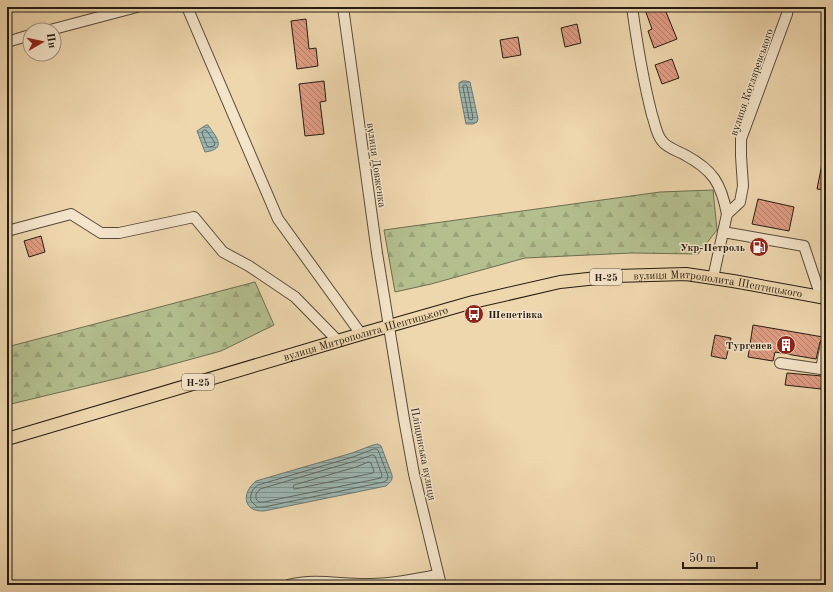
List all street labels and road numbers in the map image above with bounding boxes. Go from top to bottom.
street label: вулиця Котляревського [729,27,776,138]
street label: вулиця Довженка [364,122,387,209]
road number: Н-25 [590,269,622,285]
street label: вулиця Митрополита Шептицького [633,270,803,301]
street label: вулиця Митрополита Шептицького [283,305,450,364]
road number: Н-25 [182,374,214,390]
street label: Пліщинська вулиця [408,407,437,502]

